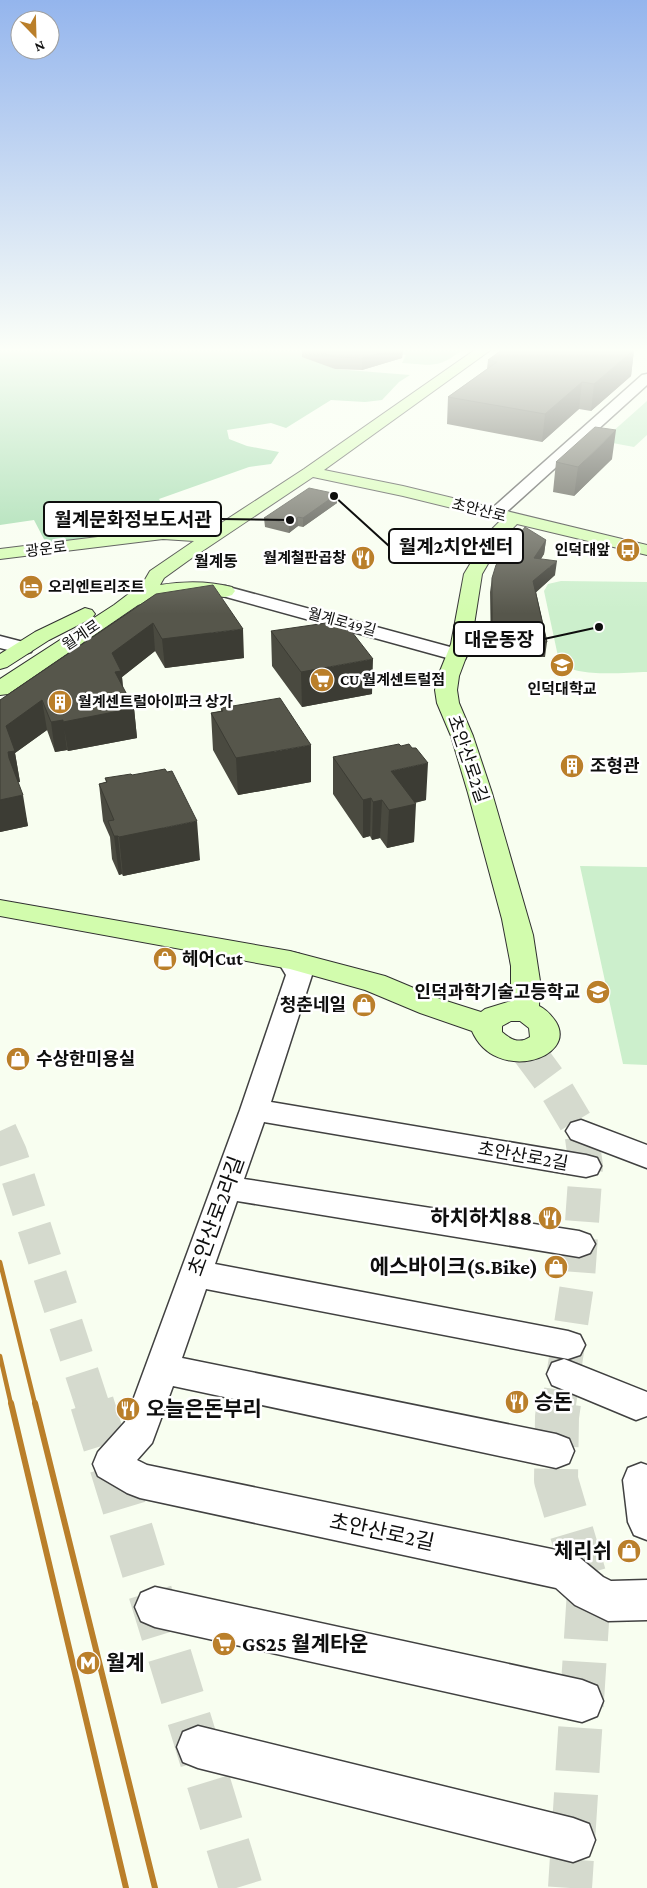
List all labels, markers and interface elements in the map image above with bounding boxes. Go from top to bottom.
north arrow [10,10,60,60]
text: N [32,38,48,56]
street label: 초안산로 [450,496,508,524]
callout: 월계문화정보도서관 [44,502,221,536]
text: 월계문화정보도서관 [54,509,212,530]
callout: 월계2치안센터 [389,529,523,563]
text: 월계2치안센터 [399,536,513,557]
bus stop icon: 인덕대앞 [615,537,641,563]
street label: 광운로 [24,539,68,559]
place label: 인덕대앞 [555,542,610,558]
restaurant icon: 월계철판곱창 [350,545,376,571]
place label: 월계철판곱창 [263,550,346,566]
district label: 월계동 [194,553,238,570]
hotel icon: 오리엔트리조트 [18,574,44,600]
place label: 오리엔트리조트 [48,579,145,595]
street label: 월계로49길 [306,605,378,639]
street label: 월계로 [59,617,103,653]
callout: 대운동장 [454,622,544,656]
text: 대운동장 [464,629,534,650]
school or university icon: 인덕대학교 [549,652,575,678]
supermarket icon: CU 월계센트럴점 [309,667,335,693]
place label: CU 월계센트럴점 [340,672,445,688]
place label: 인덕대학교 [527,680,597,697]
building icon: 월계센트럴아이파크 상가 [47,689,73,715]
place label: 월계센트럴아이파크 상가 [78,694,233,710]
street label: 초안산로2길 [444,713,492,805]
building icon: 조형관 [559,753,585,779]
place label: 조형관 [590,756,640,776]
shop icon: 헤어Cut [152,946,178,972]
place label: 헤어Cut [182,949,243,969]
school or university icon: 인덕과학기술고등학교 [585,979,611,1005]
place label: 인덕과학기술고등학교 [414,982,580,1002]
shop icon: 청춘네일 [351,992,377,1018]
place label: 청춘네일 [280,995,346,1015]
shop icon: 수상한미용실 [5,1046,31,1072]
place label: 수상한미용실 [36,1049,135,1069]
street label: 초안산로2길 [476,1138,570,1174]
street label: 초안산로2라길 [183,1153,249,1279]
restaurant icon: 하치하치88 [537,1205,563,1231]
place label: 하치하치88 [430,1206,532,1230]
shop icon: 에스바이크(S.Bike) [543,1254,569,1280]
place label: 에스바이크(S.Bike) [370,1255,538,1279]
restaurant icon: 승돈 [504,1389,530,1415]
place label: 승돈 [534,1390,573,1414]
restaurant icon: 오늘은돈부리 [115,1396,141,1422]
place label: 오늘은돈부리 [146,1397,262,1421]
street label: 초안산로2길 [327,1509,437,1555]
shop icon: 체리쉬 [616,1538,642,1564]
place label: 체리쉬 [554,1539,612,1563]
supermarket icon: GS25 월계타운 [211,1631,237,1657]
place label: GS25 월계타운 [242,1632,368,1656]
metro station icon: 월계 [75,1650,101,1676]
place label: 월계 [106,1651,145,1675]

